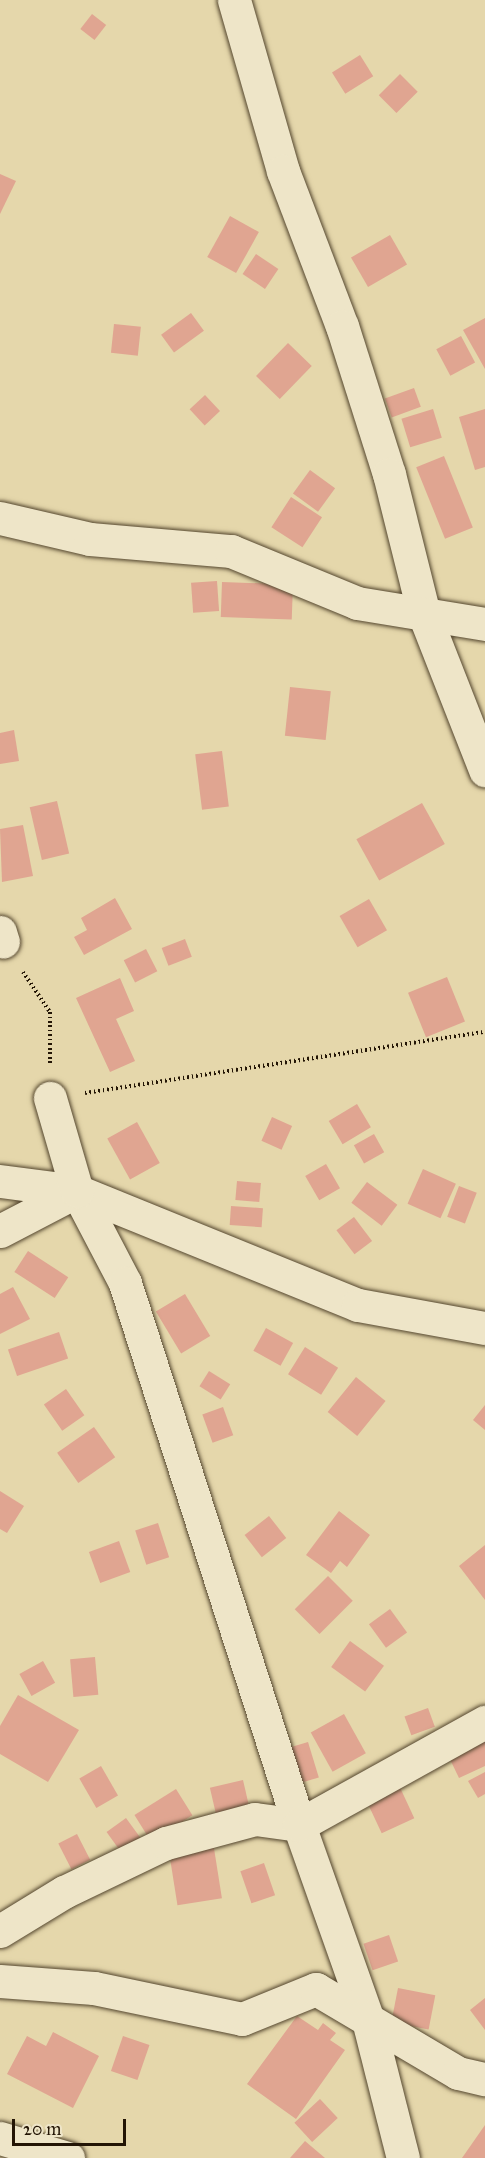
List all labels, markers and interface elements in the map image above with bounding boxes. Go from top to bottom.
scale bar [15,2107,129,2145]
text: 20 m [23,2118,61,2140]

